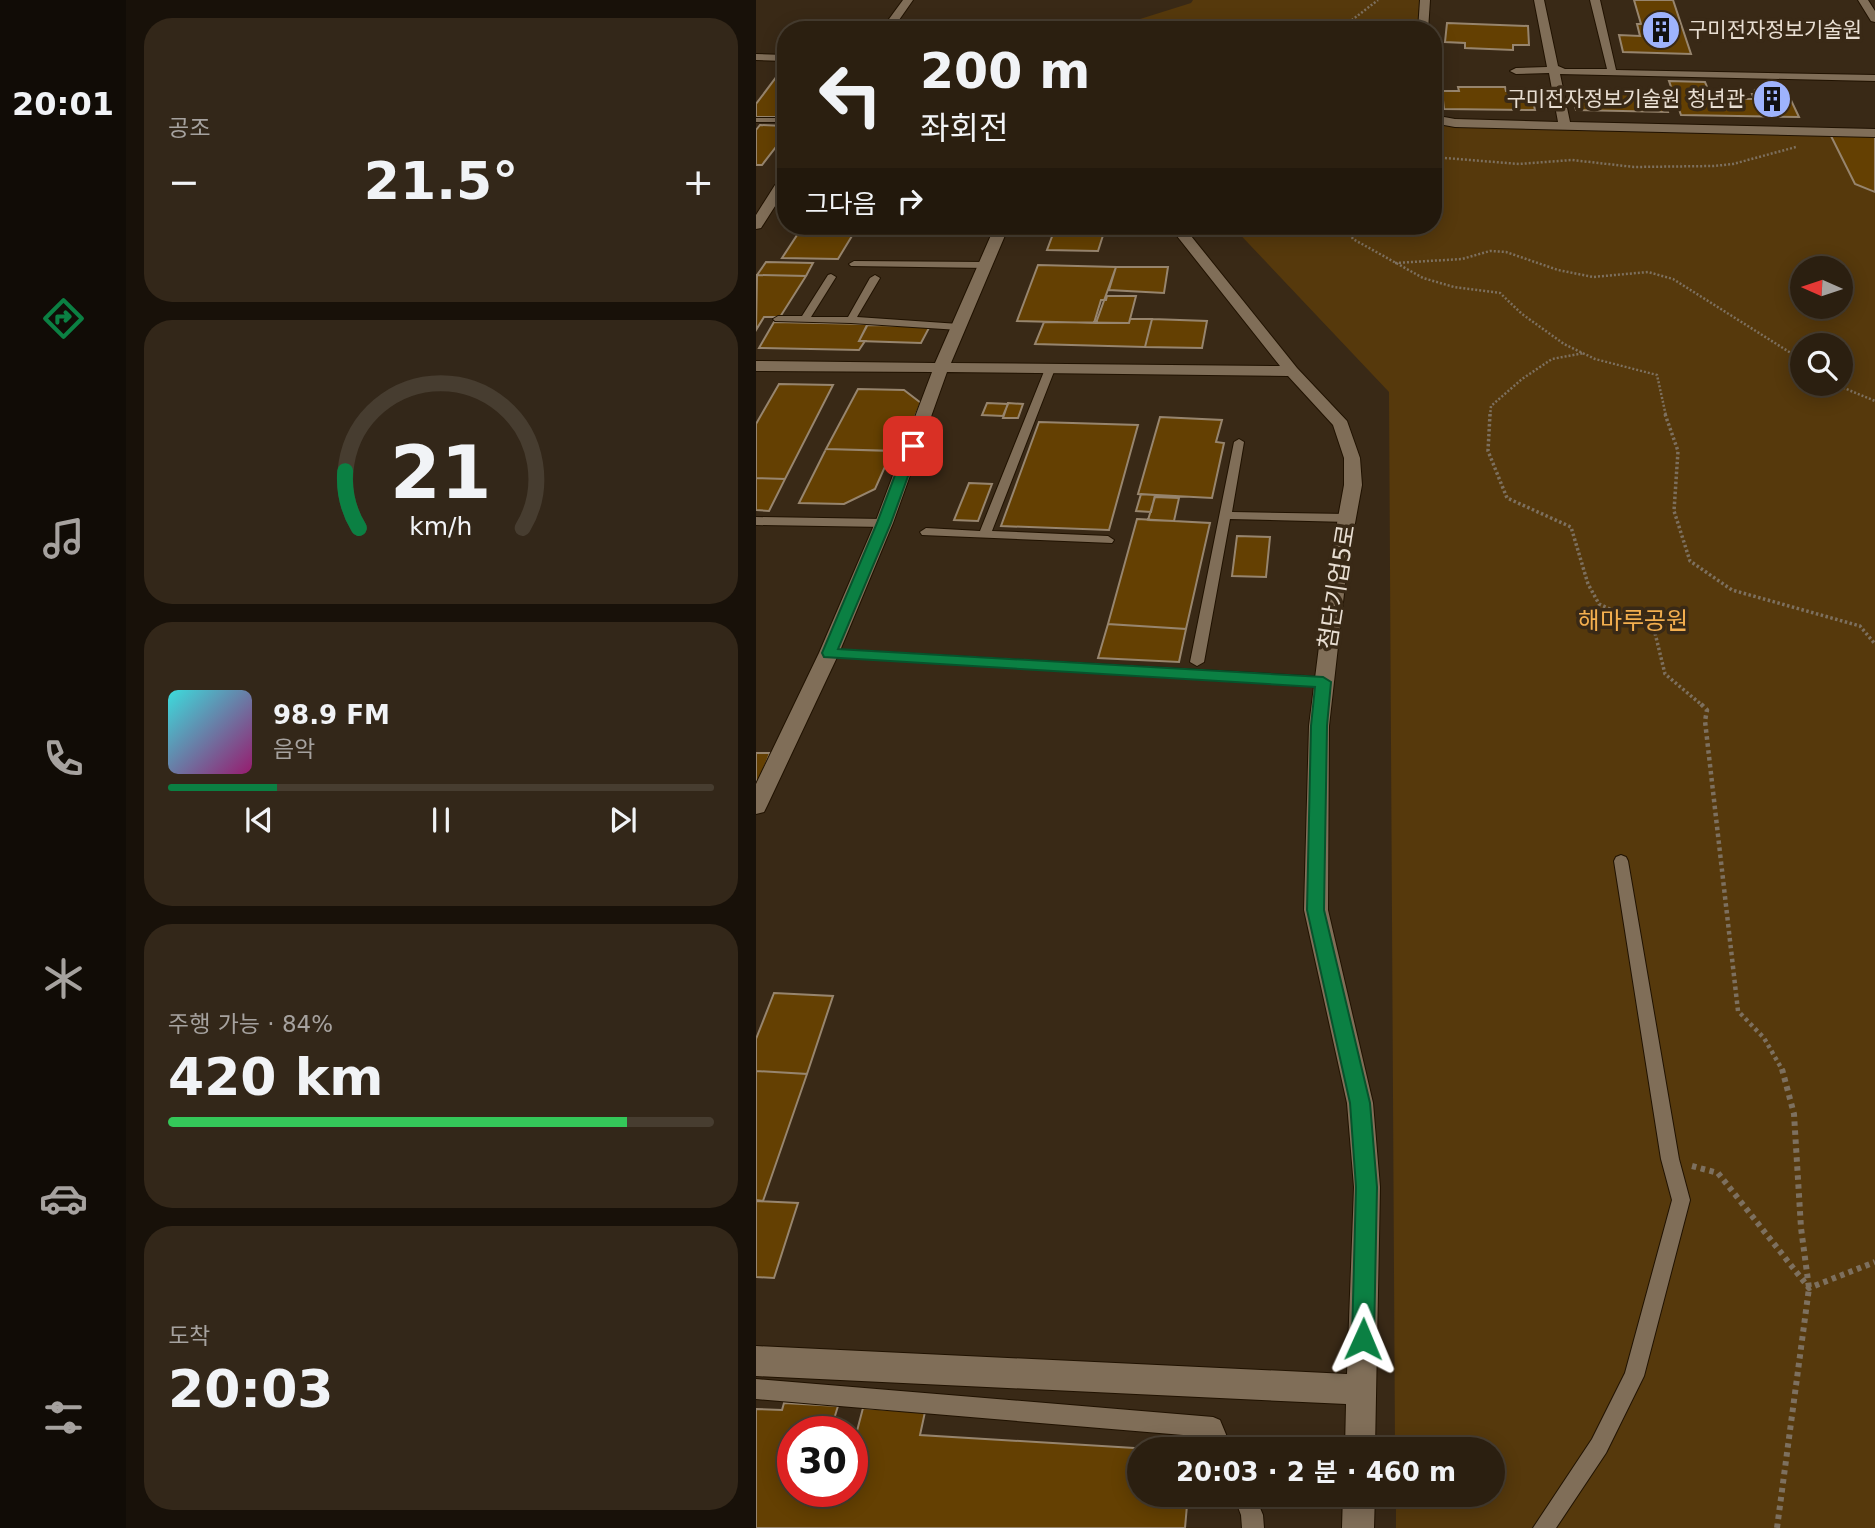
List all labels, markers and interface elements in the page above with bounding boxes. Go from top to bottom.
building icon: 구미전자정보기술원 [1640,9,1682,51]
place label: 구미전자정보기술원 [1688,18,1862,42]
text: 200 m [920,43,1090,100]
icon: left [805,49,896,140]
building icon: 구미전자정보기술원 청년관 [1751,78,1793,120]
text: 20:01 [12,85,114,123]
place label: 구미전자정보기술원 청년관 [1506,87,1745,111]
text: 좌회전 [920,109,1008,147]
text: 공조 [168,115,210,141]
text: 21.5° [364,151,518,211]
text: − [168,160,200,204]
text: + [682,160,714,204]
icon: right [891,182,929,220]
text: 그다음 [805,189,877,219]
north arrow [1790,256,1853,318]
map controls [1790,256,1853,396]
icon: directions [39,294,88,343]
button: search [1790,333,1853,396]
pin [883,416,943,476]
icon: arrive [894,427,932,465]
text: 21 [390,430,492,515]
text: km/h [409,512,473,541]
icon: music [39,514,88,563]
street label: 첨단기업5로 [1313,523,1361,651]
park label: 해마루공원 [1578,607,1688,635]
text: 98.9 FM [273,700,390,730]
icon: phone [39,734,88,783]
text: 음악 [273,736,315,762]
icon: previous [240,801,278,839]
icon: pause [422,801,460,839]
icon: next [604,801,642,839]
icon: climate [39,954,88,1003]
text: 주행 가능 · 84% [168,1011,333,1037]
text: 420 km [168,1047,383,1107]
icon: car [39,1174,88,1223]
position arrow [1326,1302,1400,1376]
text: 도착 [168,1323,210,1349]
text: 20:03 [168,1359,334,1419]
icon: filters [39,1393,88,1442]
speed limit sign: 30 [777,1416,868,1507]
text: 20:03 · 2 분 · 460 m [1176,1457,1456,1487]

